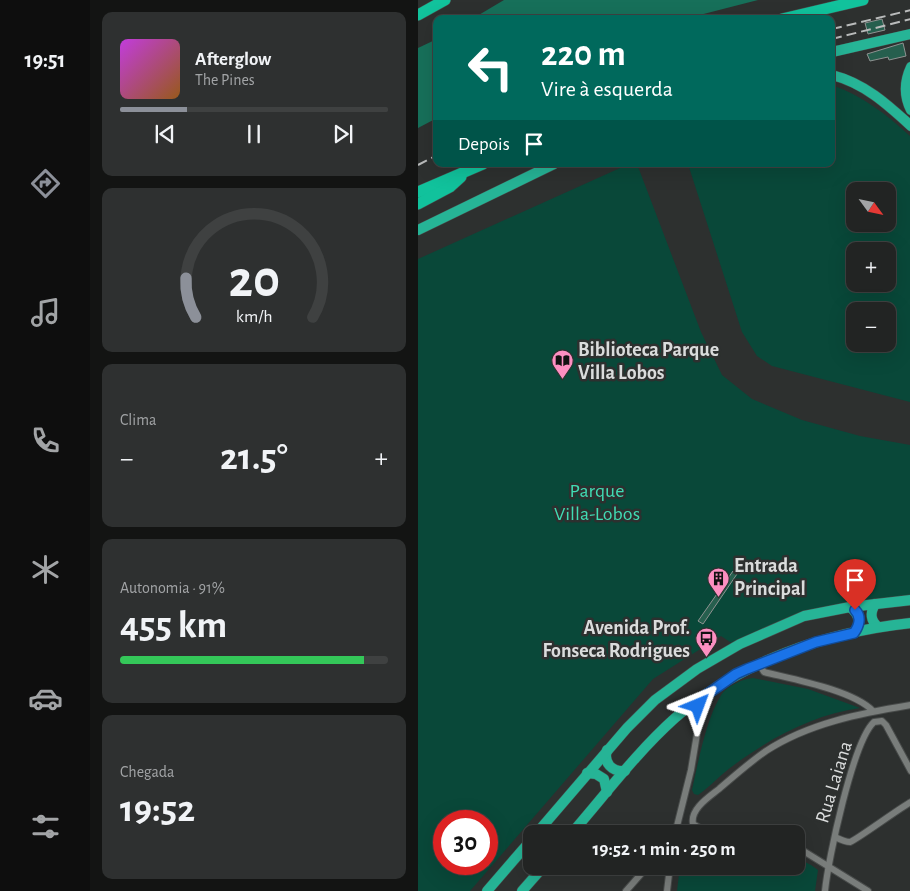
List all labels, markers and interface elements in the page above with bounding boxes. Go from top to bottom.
icon: left [458,35,523,100]
text: 220 m [541,37,626,72]
text: 19:51 [24,49,66,71]
text: Afterglow [195,50,271,69]
text: The Pines [195,72,255,88]
text: Vire à esquerda [541,78,673,100]
icon: previous [151,120,179,148]
icon: pause [240,120,268,148]
icon: next [329,120,357,148]
icon: arrive [520,130,548,158]
text: Depois [458,135,510,154]
icon: directions [28,166,63,201]
north arrow [846,182,896,232]
map controls [846,182,896,352]
button: + [846,242,896,292]
text: 20 [228,254,280,306]
icon: music [28,295,63,330]
button: − [846,302,896,352]
text: km/h [236,308,272,326]
place label: Biblioteca Parque Villa Lobos [578,340,719,383]
library icon: Biblioteca Parque Villa Lobos [550,349,574,380]
text: Clima [120,412,156,428]
icon: phone [28,423,63,458]
text: 21.5° [220,439,288,477]
text: − [120,445,133,473]
text: + [375,445,388,473]
park label: Parque Villa-Lobos [554,481,640,524]
icon: climate [28,552,63,587]
place label: Entrada Principal [734,556,806,599]
pin [834,559,876,610]
building icon: Entrada Principal [706,566,730,597]
icon: arrive [841,566,869,594]
text: Autonomia · 91% [120,580,225,596]
text: 455 km [120,607,227,645]
place label: Avenida Prof. Fonseca Rodrigues [543,618,690,661]
bus stop icon: Avenida Prof. Fonseca Rodrigues [694,627,718,658]
position arrow [671,679,723,731]
icon: car [28,681,63,716]
street label: Rua Laiana [812,739,856,825]
text: Chegada [120,764,175,780]
text: 19:52 [120,791,195,829]
icon: filters [28,809,63,844]
speed limit sign: 30 [433,810,498,875]
text: 19:52 · 1 min · 250 m [592,840,736,859]

